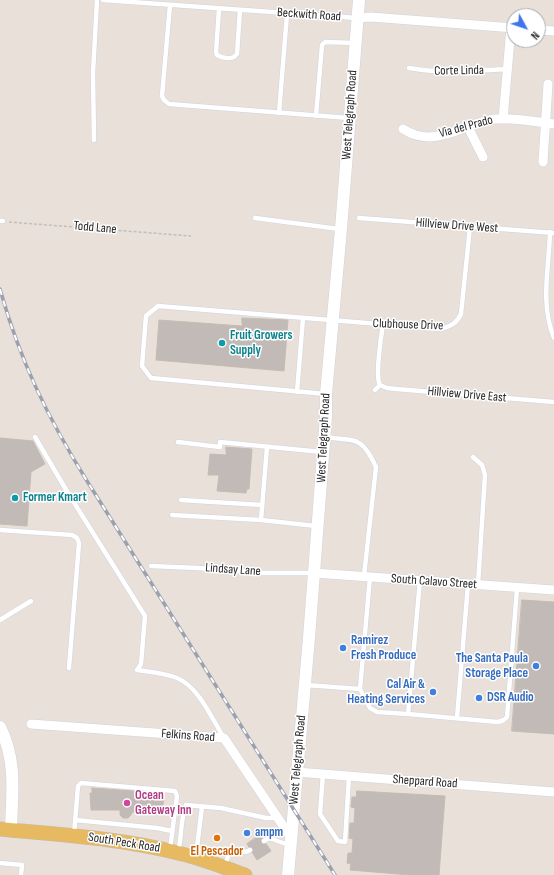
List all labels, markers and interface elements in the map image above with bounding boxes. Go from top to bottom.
street label: Beckwith Road [276,5,342,25]
north arrow [506,8,546,48]
text: N [528,29,542,42]
street label: Corte Linda [434,63,484,79]
street label: West Telegraph Road [339,70,361,160]
street label: Via del Prado [437,112,495,142]
street label: Hillview Drive West [415,215,499,237]
street label: Todd Lane [73,218,117,238]
street label: Clubhouse Drive [372,316,444,334]
place label: Fruit Growers Supply [230,328,292,359]
marker: Fruit Growers Supply [217,338,227,348]
street label: Hillview Drive East [427,384,507,406]
street label: West Telegraph Road [314,393,334,483]
place label: Former Kmart [23,490,87,506]
marker: Former Kmart [10,493,20,503]
street label: Lindsay Lane [205,560,261,580]
street label: South Calavo Street [390,571,478,593]
place label: Ramirez Fresh Produce [351,633,416,664]
marker: Ramirez Fresh Produce [338,643,348,653]
place label: The Santa Paula Storage Place [456,651,528,682]
marker: The Santa Paula Storage Place [531,661,541,671]
place label: Cal Air & Heating Services [347,677,425,708]
marker: Cal Air & Heating Services [428,687,438,697]
place label: DSR Audio [487,690,534,706]
marker: DSR Audio [474,693,484,703]
street label: West Telegraph Road [286,715,310,805]
street label: Felkins Road [161,726,215,746]
street label: Sheppard Road [392,772,458,792]
place label: Ocean Gateway Inn [135,788,192,819]
marker: Ocean Gateway Inn [122,798,132,808]
place label: ampm [255,825,283,841]
marker: ampm [242,828,252,838]
street label: South Peck Road [87,830,161,856]
marker: El Pescador [212,833,222,843]
place label: El Pescador [191,844,243,860]

